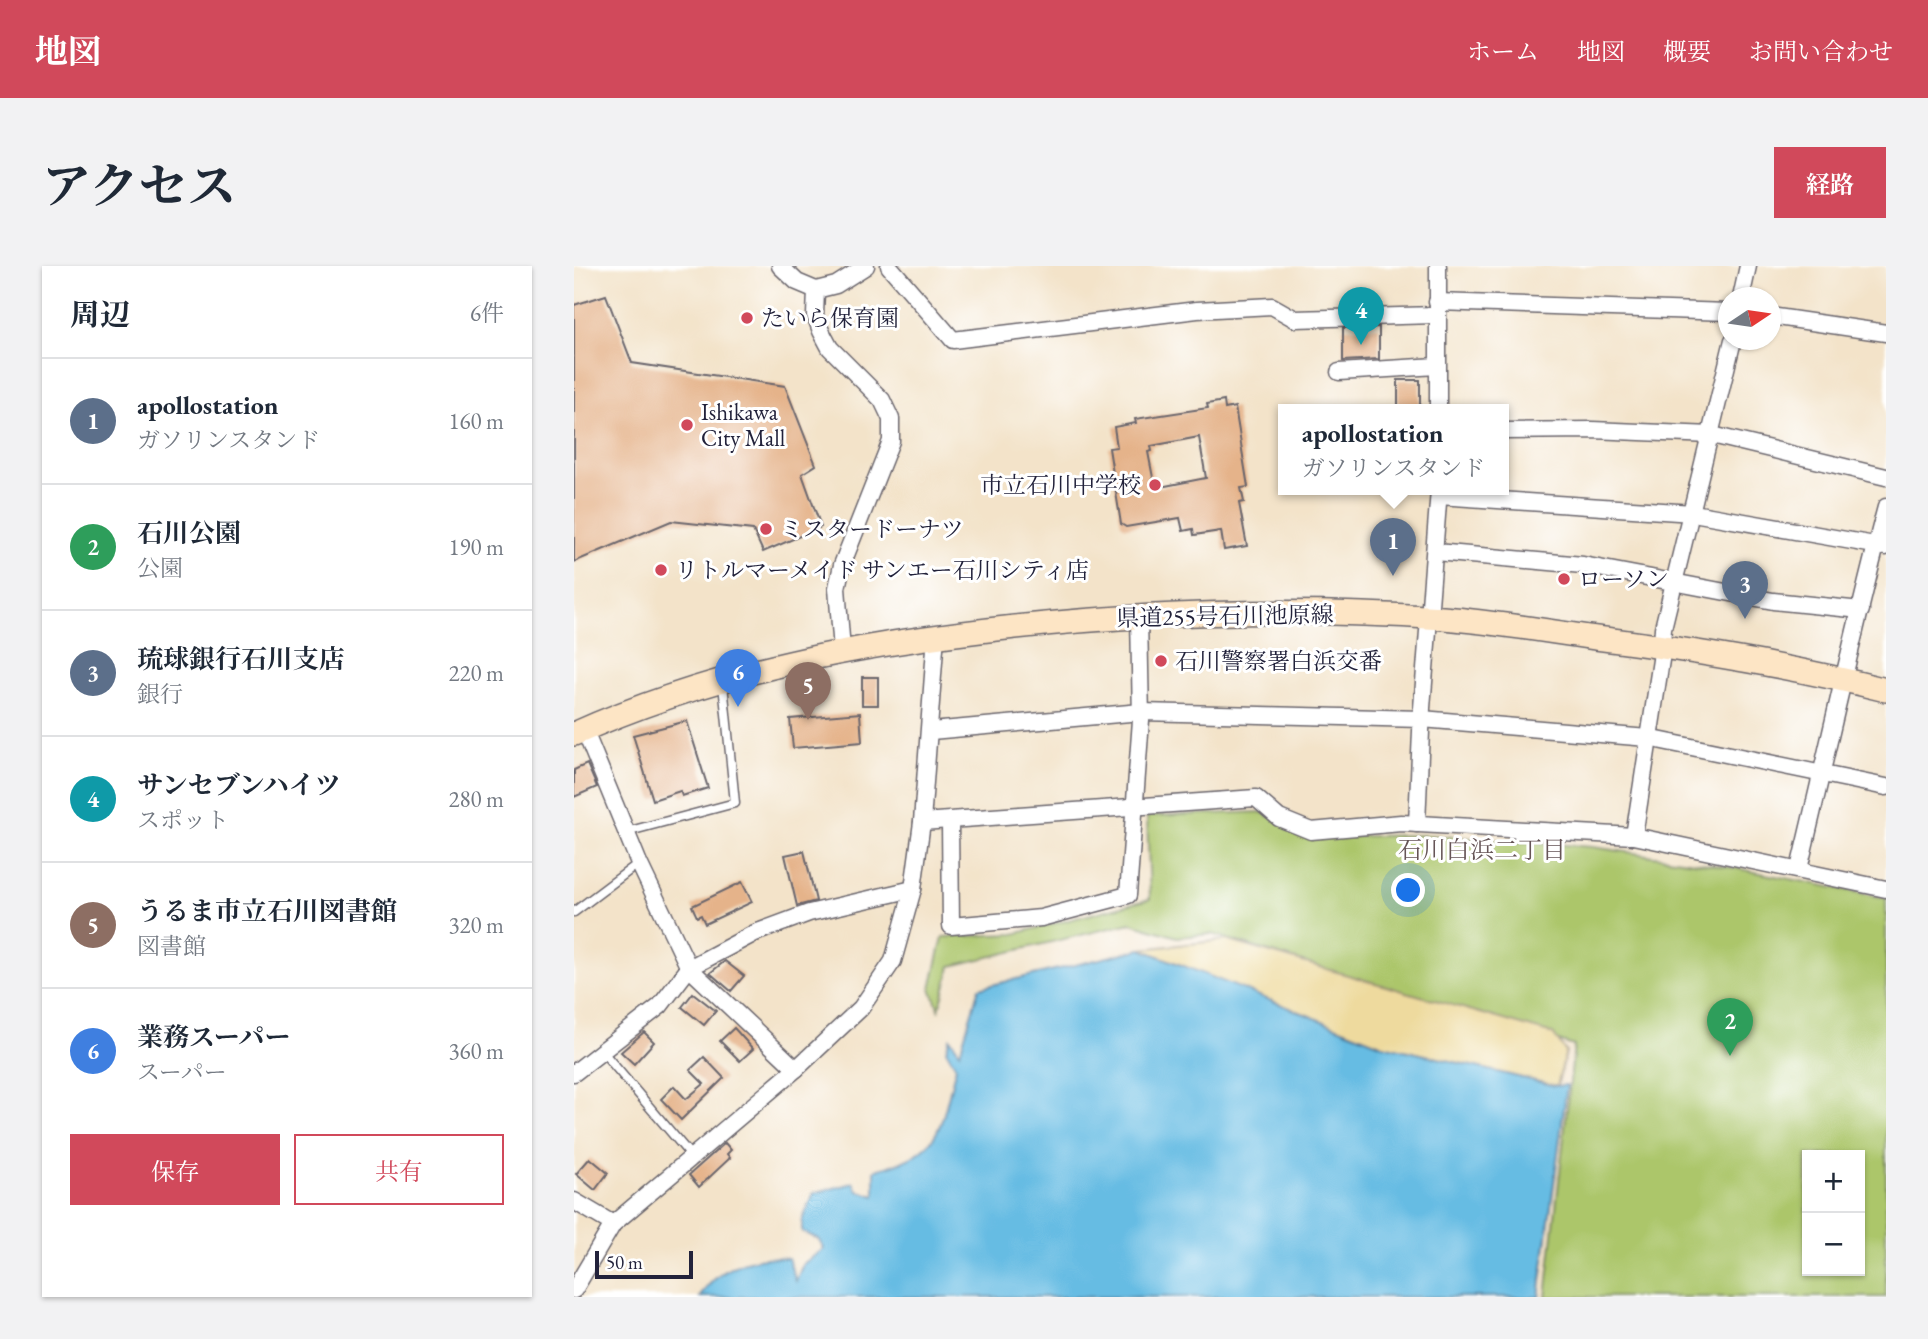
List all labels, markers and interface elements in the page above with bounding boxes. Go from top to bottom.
text: 地図 [35,30,101,73]
text: ホーム [1467,36,1539,67]
text: 地図 [1577,36,1625,67]
text: 概要 [1663,36,1711,67]
text: お問い合わせ [1749,36,1893,67]
button: 経路 [1774,147,1886,218]
text: アクセス [42,154,237,218]
pin: 4 [1338,287,1384,345]
north arrow [1718,287,1781,350]
text: 周辺 [70,295,130,334]
text: 6件 [470,298,504,328]
place label: たいら保育園 [761,303,899,333]
marker: たいら保育園 [739,310,755,326]
text: apollostation [137,388,279,422]
place label: Ishikawa City Mall [701,397,786,453]
popup [1278,404,1509,495]
text: 1 [87,406,99,436]
text: 160 m [448,406,504,436]
text: apollostation [1302,416,1443,450]
marker: Ishikawa City Mall [679,417,695,433]
text: ガソリンスタンド [137,425,320,455]
text: ガソリンスタンド [1302,453,1485,483]
place label: 市立石川中学校 [980,470,1141,500]
marker: 市立石川中学校 [1147,477,1163,493]
place label: ミスタードーナツ [780,514,964,544]
text: 石川公園 [137,516,241,550]
pin: 1 [1370,518,1416,576]
marker: ミスタードーナツ [758,521,774,537]
text: 2 [87,532,99,562]
text: 190 m [448,532,504,562]
text: 公園 [137,553,183,583]
place label: リトルマーメイド サンエー石川シティ店 [675,555,1089,585]
pin: 3 [1722,561,1768,619]
marker: リトルマーメイド サンエー石川シティ店 [653,562,669,578]
place label: ローソン [1578,564,1669,594]
marker: ローソン [1556,571,1572,587]
street label: 県道255号石川池原線 [1116,599,1334,633]
text: 琉球銀行石川支店 [137,642,345,676]
place label: 石川警察署白浜交番 [1175,646,1382,676]
pin: 6 [715,649,761,707]
marker: 石川警察署白浜交番 [1153,653,1169,669]
text: 3 [87,658,99,688]
text: 220 m [448,658,504,688]
pin: 5 [785,662,831,720]
text: 銀行 [137,679,183,709]
text: サンセブンハイツ [137,768,341,802]
text: 4 [87,784,99,814]
text: 280 m [448,784,504,814]
text: スポット [137,805,229,835]
district label: 石川白浜二丁目 [1398,834,1566,865]
your location [1391,873,1425,907]
text: うるま市立石川図書館 [137,894,397,928]
text: 5 [87,910,99,940]
text: 320 m [448,910,504,940]
text: 図書館 [137,931,206,961]
pin: 2 [1707,998,1753,1056]
text: 業務スーパー [137,1020,290,1054]
text: 6 [87,1036,99,1066]
text: 360 m [448,1036,504,1066]
text: スーパー [137,1057,227,1087]
button: 保存 [70,1134,280,1205]
button: 共有 [294,1134,504,1205]
map controls [1802,1150,1865,1276]
button: + [1802,1150,1865,1213]
button: − [1802,1213,1865,1276]
scale bar [595,1248,693,1280]
text: 50 m [606,1250,643,1275]

